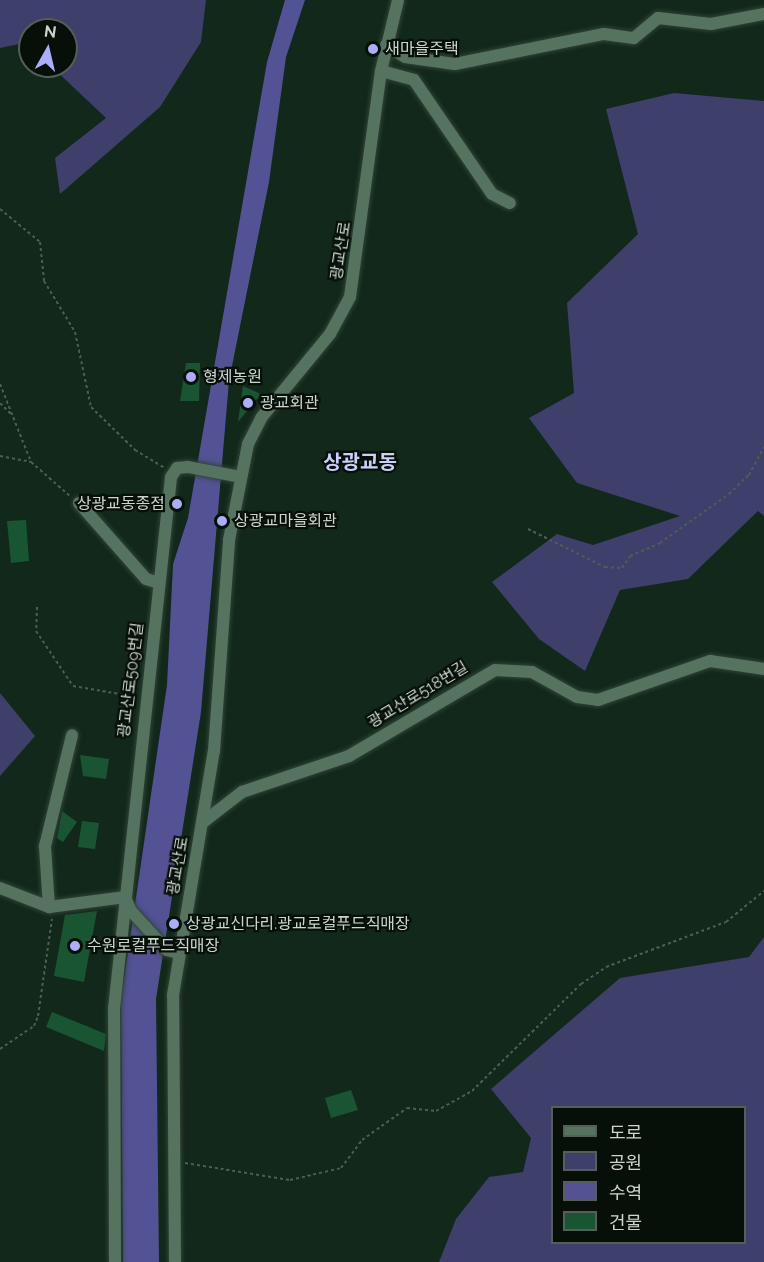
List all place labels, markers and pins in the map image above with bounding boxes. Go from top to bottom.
place label: 새마을주택 [385,39,459,59]
marker: 새마을주택 [366,42,380,56]
place label: 형제농원 [203,367,262,387]
marker: 형제농원 [184,370,198,384]
place label: 광교회관 [260,393,319,413]
marker: 광교회관 [241,396,255,410]
place label: 상광교동종점 [77,494,165,514]
marker: 상광교동종점 [170,497,184,511]
place label: 상광교마을회관 [234,511,337,531]
marker: 상광교마을회관 [215,514,229,528]
place label: 상광교신다리.광교로컬푸드직매장 [186,914,410,934]
marker: 상광교신다리.광교로컬푸드직매장 [167,917,181,931]
place label: 수원로컬푸드직매장 [87,936,219,956]
marker: 수원로컬푸드직매장 [68,939,82,953]

